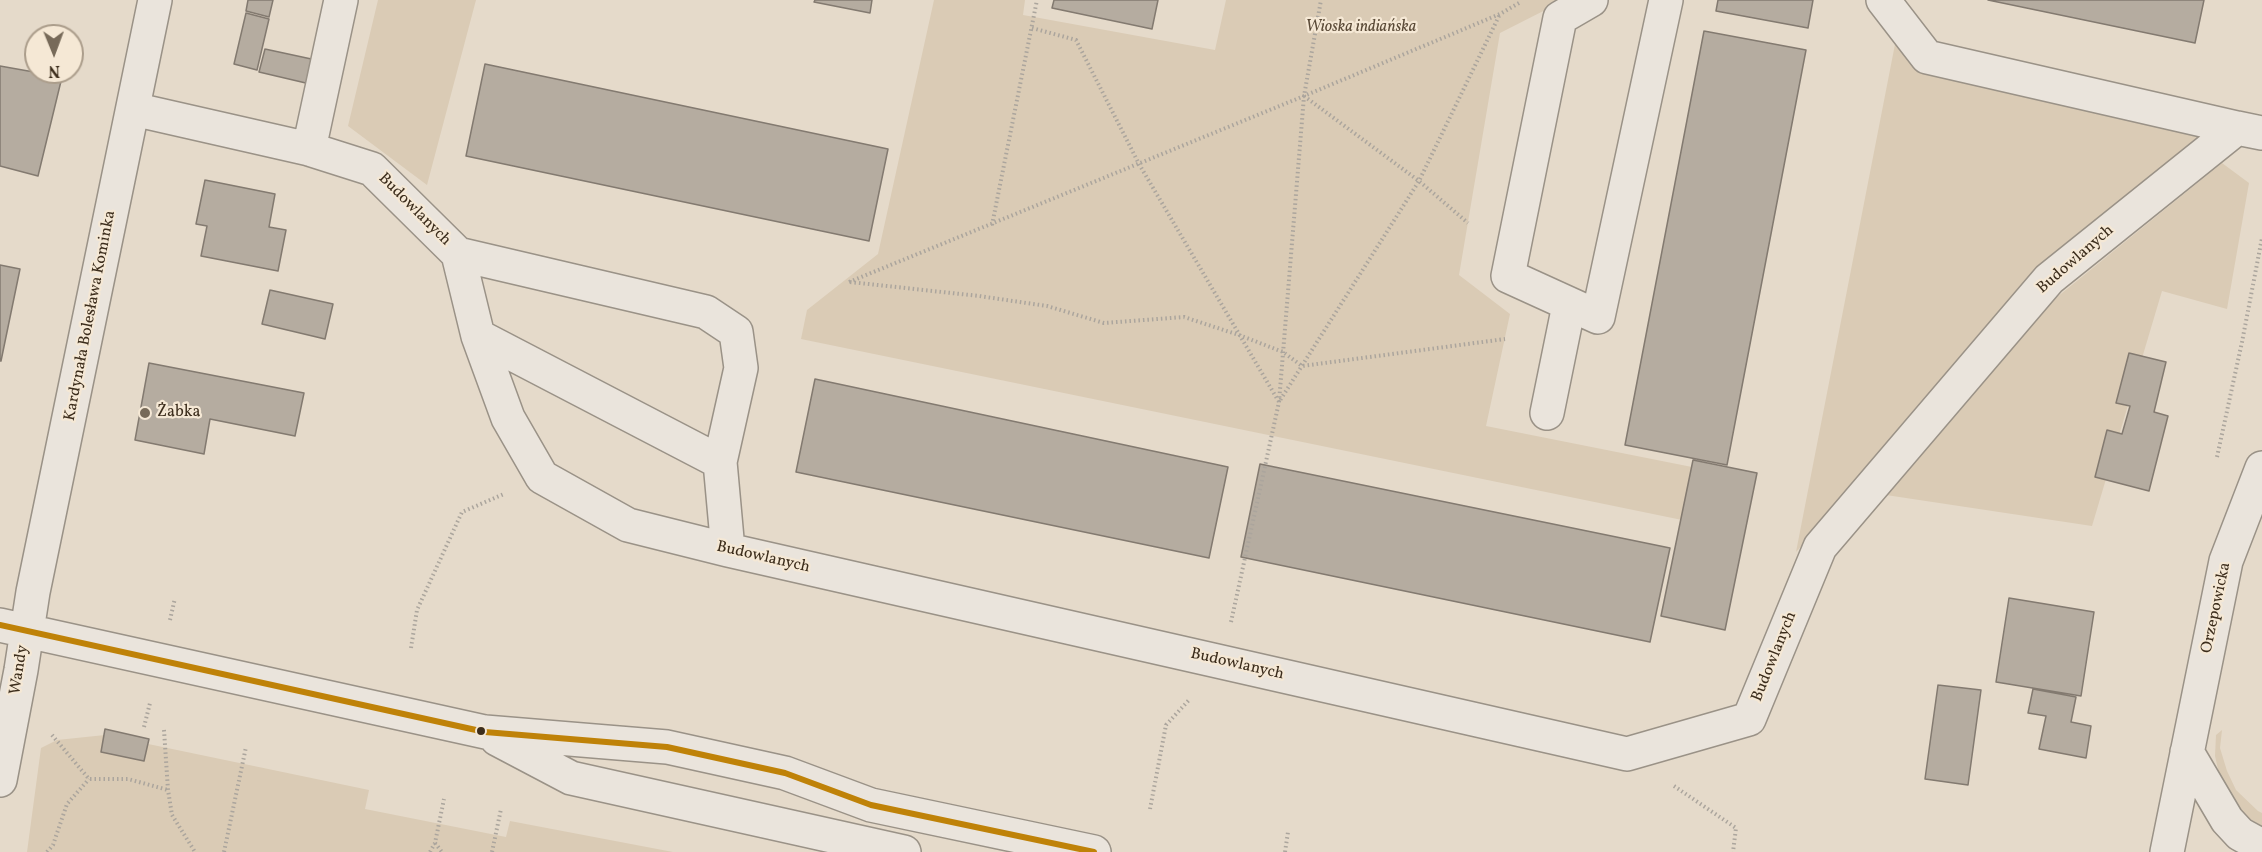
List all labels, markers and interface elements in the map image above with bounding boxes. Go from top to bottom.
park label: Wioska indiańska [1306,18,1416,38]
north arrow [24,24,84,84]
text: N [48,59,60,81]
street label: Budowlanych [374,170,454,250]
street label: Kardynała Bolesława Kominka [61,209,121,423]
street label: Budowlanych [2034,222,2118,298]
place label: Żabka [157,403,200,423]
marker: Żabka [138,406,152,420]
street label: Budowlanych [714,538,812,578]
street label: Orzepowicka [2198,561,2236,655]
street label: Budowlanych [1748,609,1802,705]
street label: Wandy [7,644,33,696]
street label: Budowlanych [1188,645,1286,685]
unlabelled marker [475,725,487,737]

